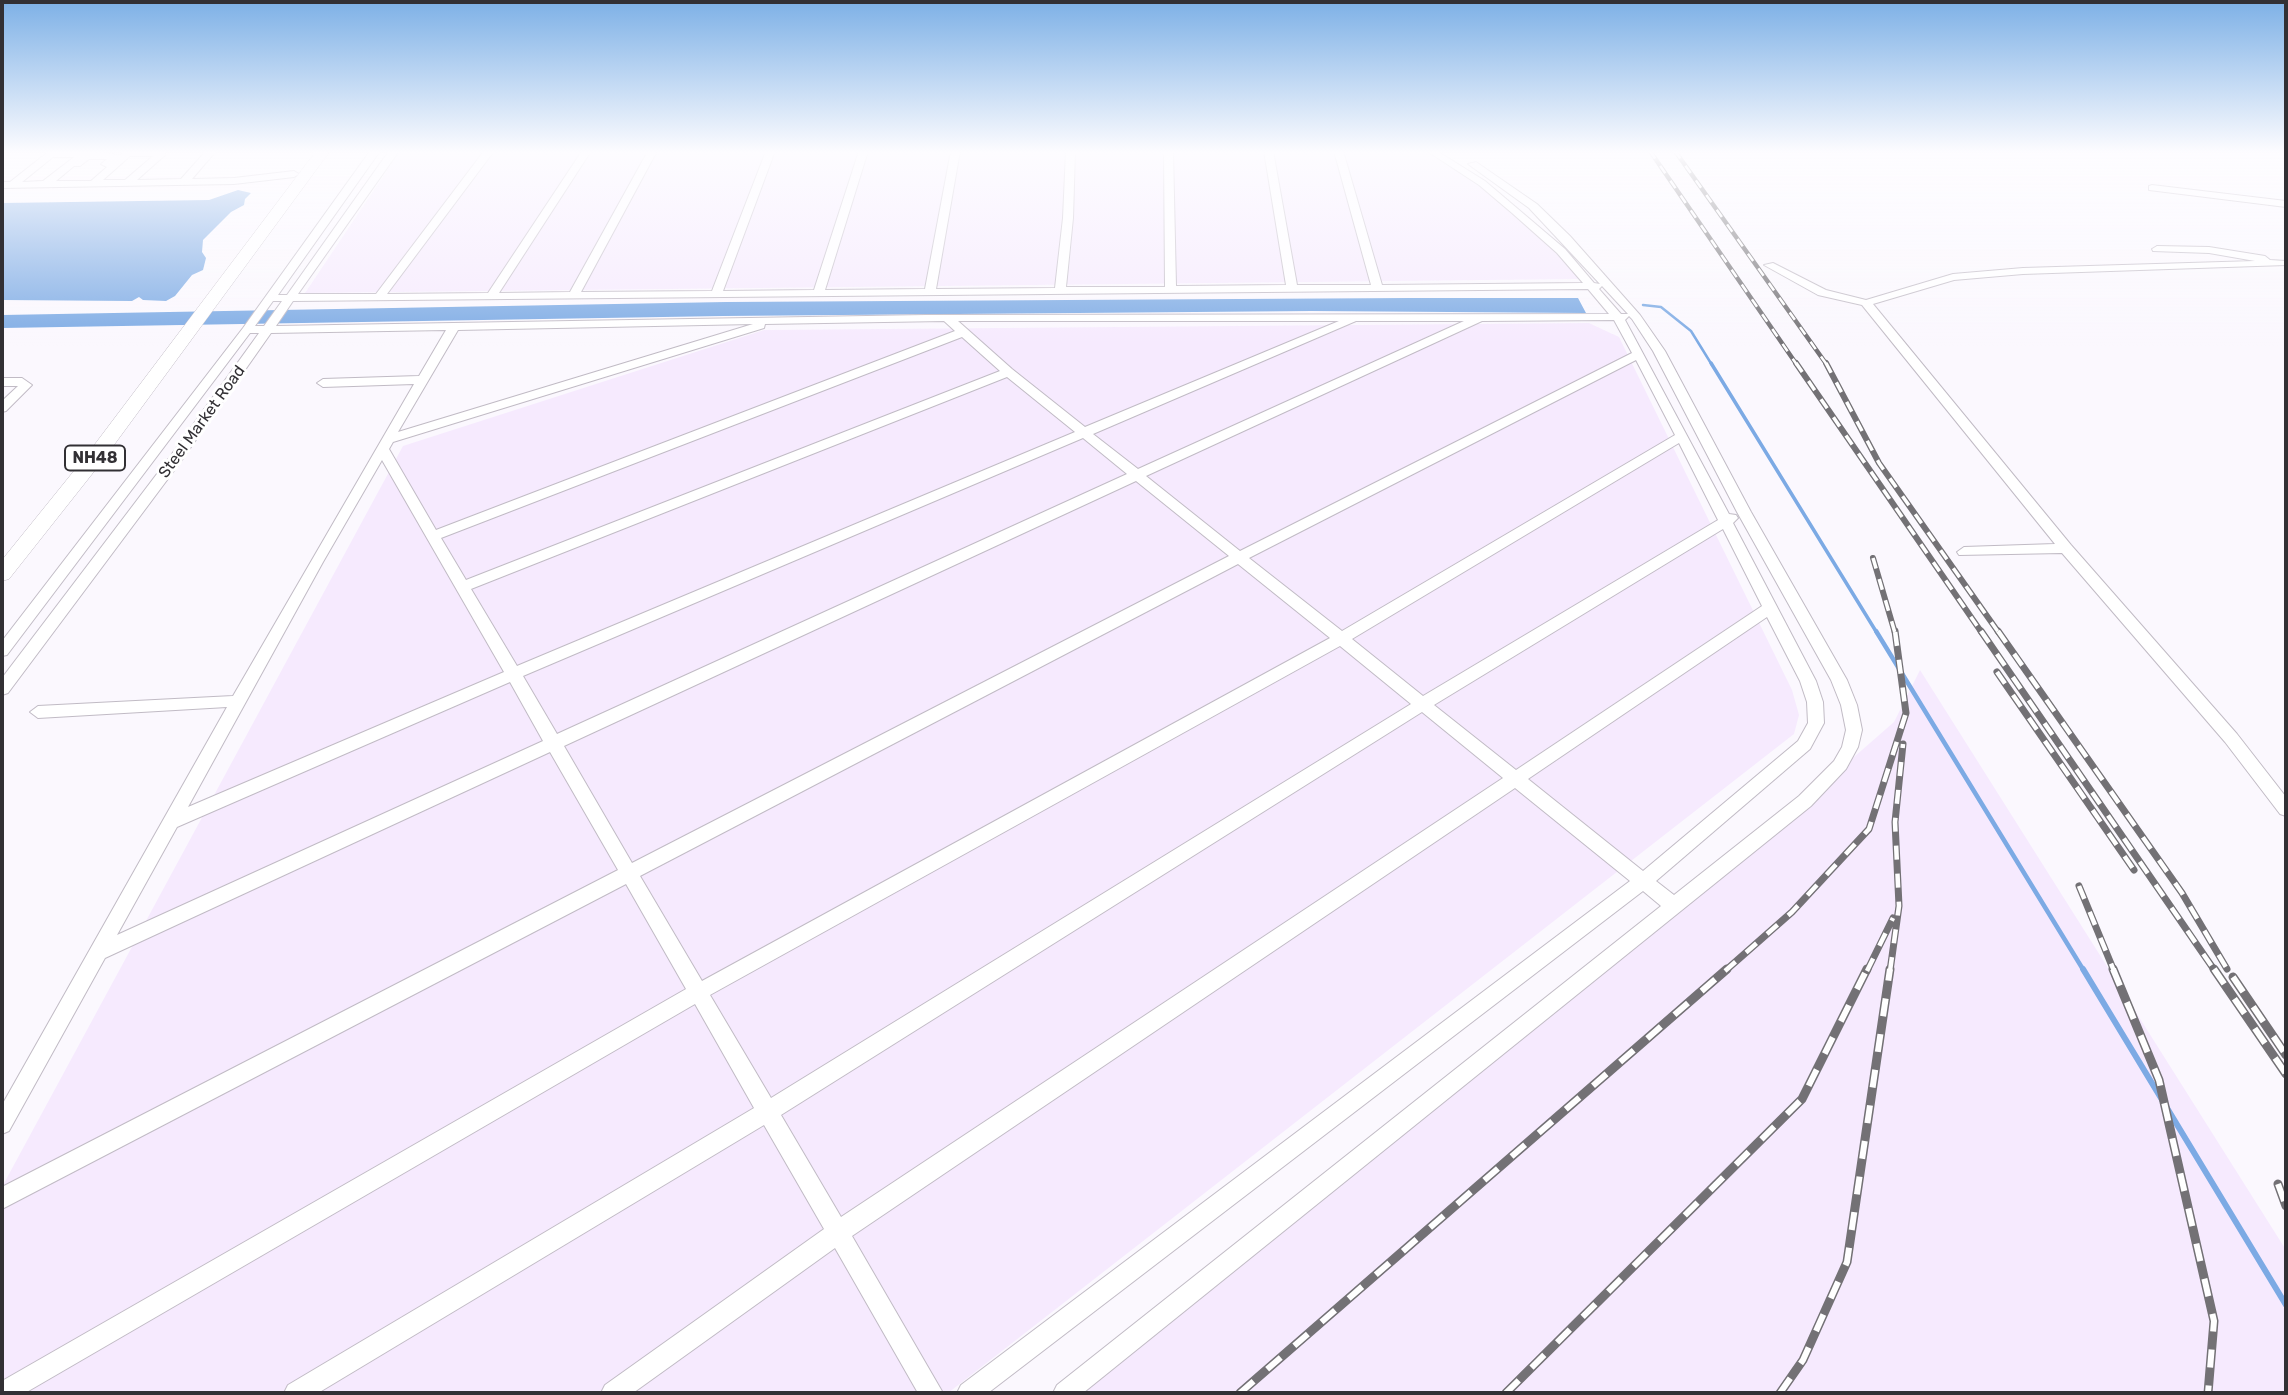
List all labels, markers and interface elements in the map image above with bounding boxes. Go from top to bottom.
street label: Steel Market Road [155,362,249,482]
road number: NH48 [65,446,125,471]

